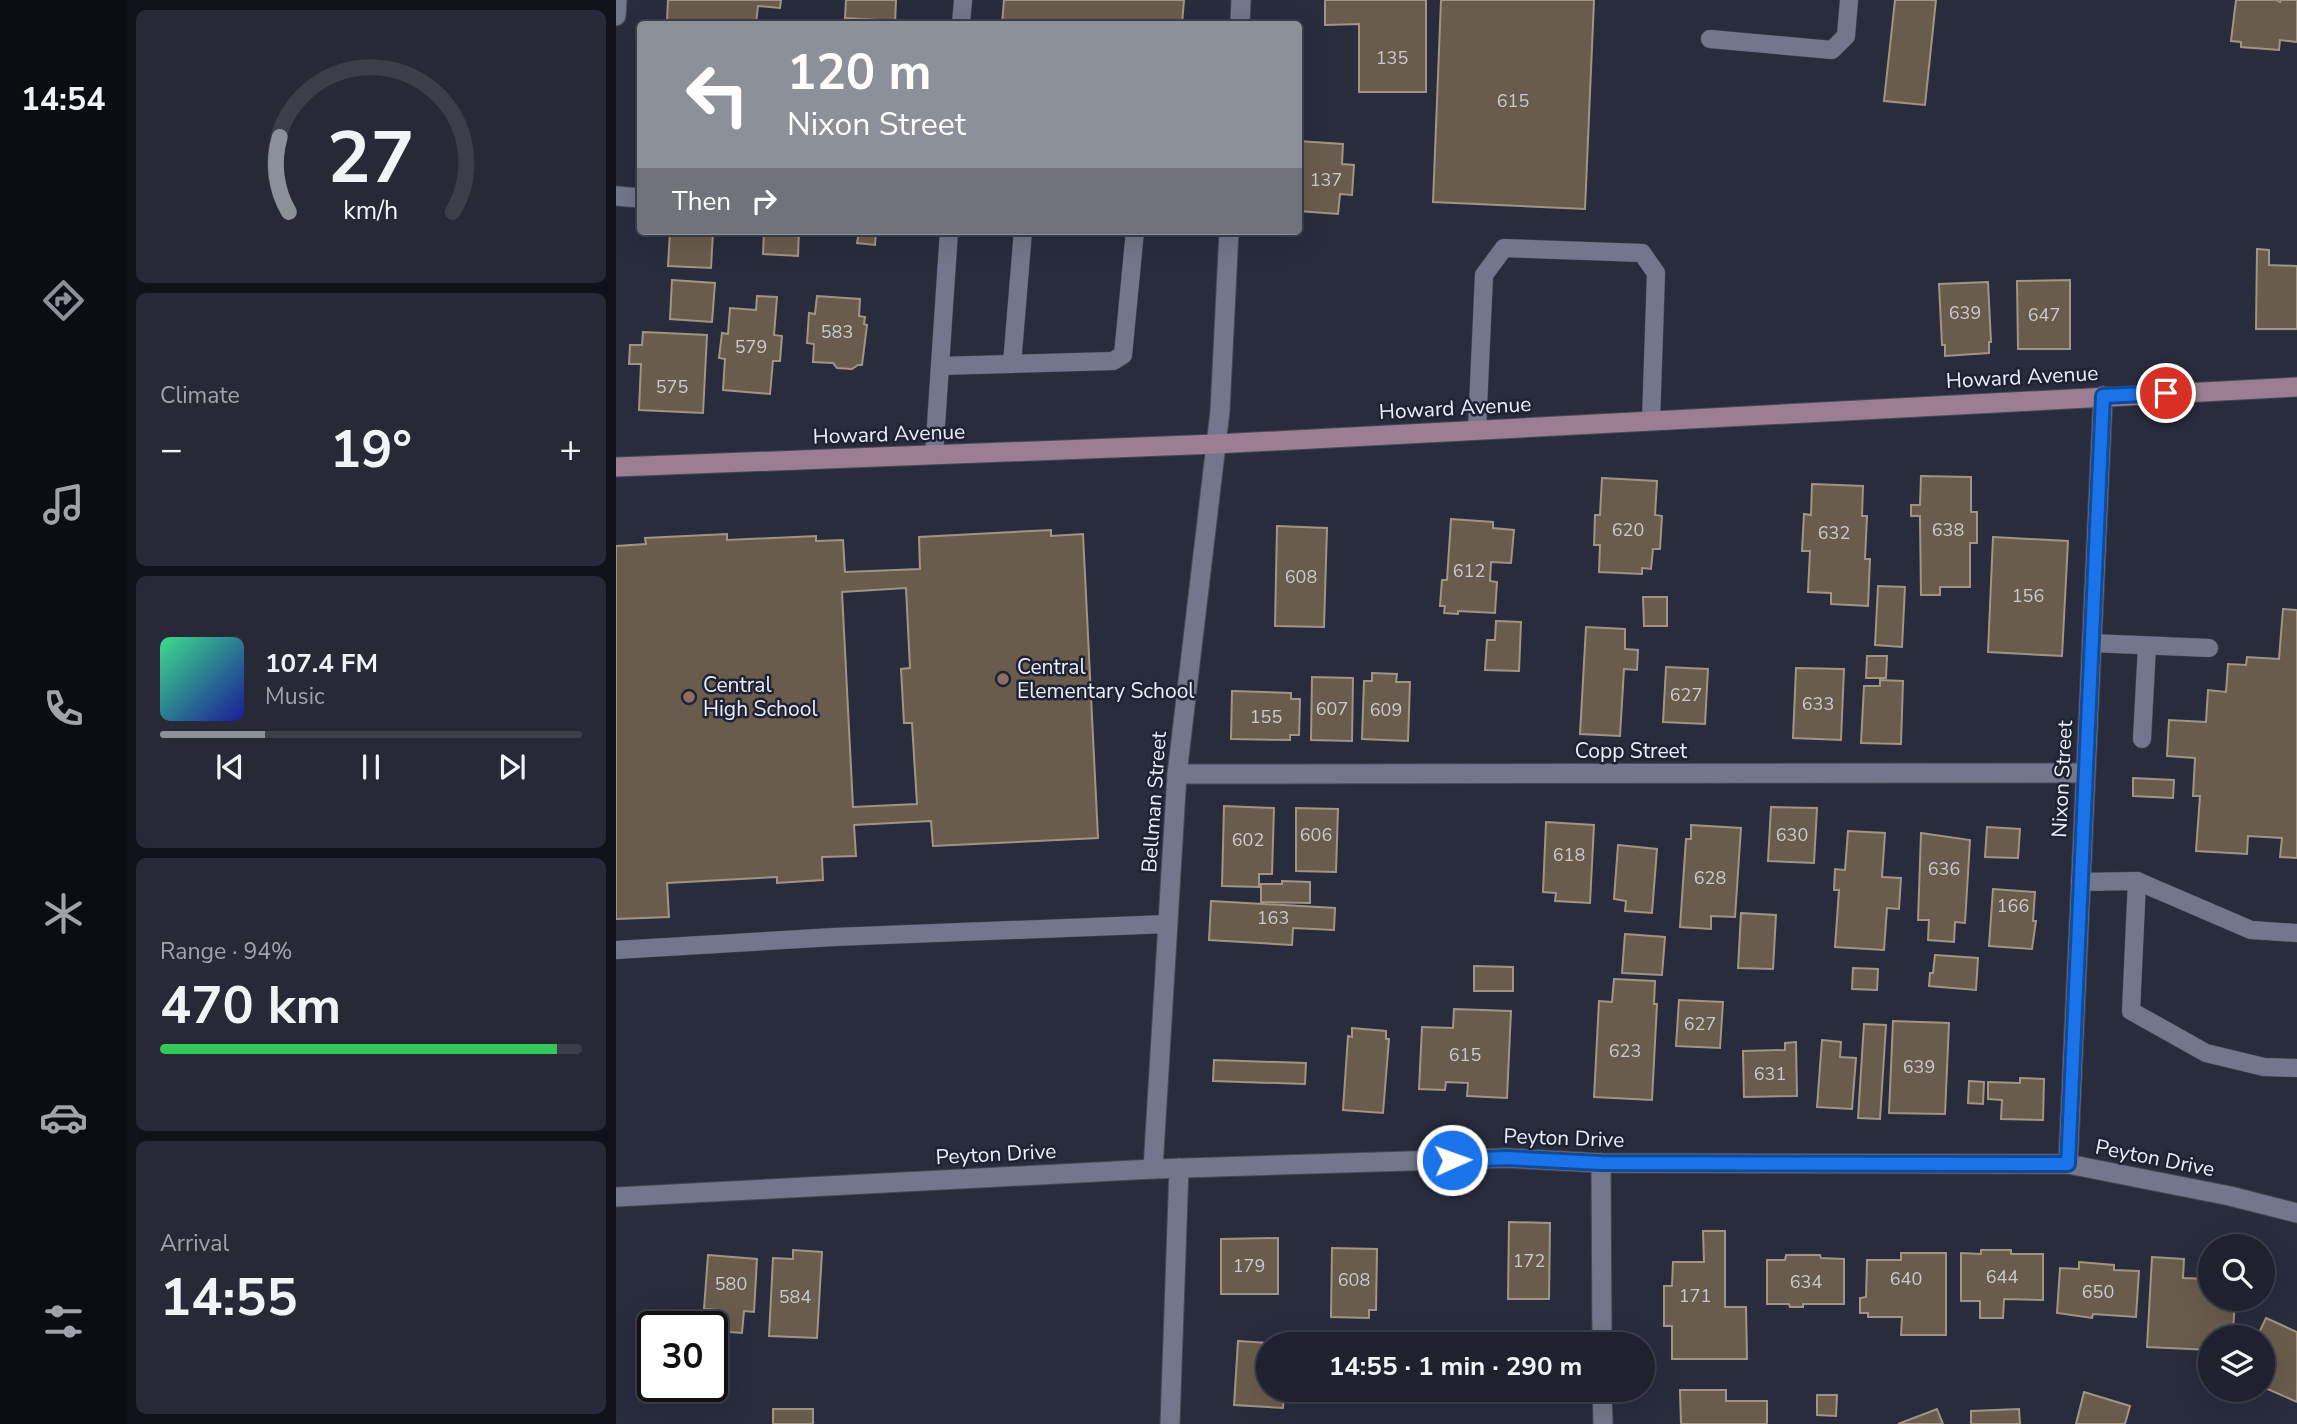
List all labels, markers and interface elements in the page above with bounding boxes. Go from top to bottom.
text: 120 m [787,39,931,106]
house number: 135 [1376,46,1408,70]
icon: left [672,49,763,140]
text: 14:54 [21,78,105,121]
house number: 615 [1497,89,1529,113]
text: Nixon Street [787,103,966,146]
text: 27 [327,109,415,209]
house number: 137 [1310,168,1342,192]
icon: right [745,182,783,220]
text: Then [672,184,731,219]
text: km/h [343,194,399,228]
icon: directions [39,276,88,325]
house number: 639 [1949,301,1981,325]
house number: 647 [2028,303,2060,327]
house number: 583 [821,320,853,344]
house number: 579 [735,335,767,359]
street label: Howard Avenue [1945,359,2099,395]
pin [2136,363,2196,423]
icon: arrive [2147,374,2185,412]
house number: 575 [656,375,688,399]
text: Climate [160,380,240,411]
street label: Howard Avenue [1378,390,1532,426]
text: 19° [330,414,412,485]
street label: Howard Avenue [812,417,966,451]
text: − [160,424,183,475]
text: + [559,424,582,475]
icon: music [39,480,88,529]
house number: 620 [1612,518,1644,542]
house number: 638 [1932,518,1964,542]
house number: 632 [1818,521,1850,545]
house number: 612 [1453,559,1485,583]
house number: 608 [1285,565,1317,589]
house number: 156 [2012,584,2044,608]
text: 107.4 FM [265,646,378,681]
place label: Central Elementary School [1017,653,1195,705]
place label: Central High School [703,671,818,723]
marker: Central Elementary School [995,671,1011,687]
text: Music [265,681,325,712]
house number: 627 [1670,683,1702,707]
icon: phone [39,684,88,733]
marker: Central High School [681,689,697,705]
house number: 633 [1802,692,1834,716]
house number: 607 [1316,697,1348,721]
house number: 609 [1370,698,1402,722]
house number: 155 [1250,705,1282,729]
street label: Nixon Street [2045,719,2079,838]
street label: Bellman Street [1135,730,1173,874]
street label: Copp Street [1575,737,1688,765]
icon: previous [211,748,249,786]
icon: pause [352,748,390,786]
icon: next [493,748,531,786]
house number: 606 [1300,823,1332,847]
house number: 630 [1776,823,1808,847]
house number: 602 [1232,828,1264,852]
house number: 618 [1553,843,1585,867]
house number: 636 [1928,857,1960,881]
house number: 628 [1694,866,1726,890]
icon: climate [39,889,88,938]
house number: 166 [1997,894,2029,918]
house number: 163 [1257,906,1289,930]
text: Range · 94% [160,936,292,967]
text: 470 km [160,970,341,1041]
house number: 627 [1684,1012,1716,1036]
house number: 623 [1609,1039,1641,1063]
house number: 615 [1449,1043,1481,1067]
house number: 639 [1903,1055,1935,1079]
house number: 631 [1754,1062,1786,1086]
icon: car [39,1093,88,1142]
street label: Peyton Drive [1503,1122,1625,1154]
position arrow [1415,1123,1489,1197]
street label: Peyton Drive [2093,1133,2217,1183]
street label: Peyton Drive [935,1137,1057,1171]
text: Arrival [160,1228,229,1259]
map controls [2198,1234,2275,1402]
button: search [2198,1234,2275,1311]
house number: 172 [1513,1249,1545,1273]
house number: 179 [1233,1254,1265,1278]
text: 14:55 [160,1262,298,1333]
house number: 644 [1986,1265,2018,1289]
house number: 640 [1890,1267,1922,1291]
house number: 608 [1338,1268,1370,1292]
house number: 634 [1790,1270,1822,1294]
house number: 580 [715,1272,747,1296]
house number: 650 [2082,1280,2114,1304]
house number: 171 [1679,1284,1711,1308]
house number: 584 [779,1285,811,1309]
icon: filters [39,1297,88,1346]
speed limit sign: 30 [637,1311,728,1402]
button: layers [2198,1325,2275,1402]
text: 14:55 · 1 min · 290 m [1329,1349,1582,1384]

